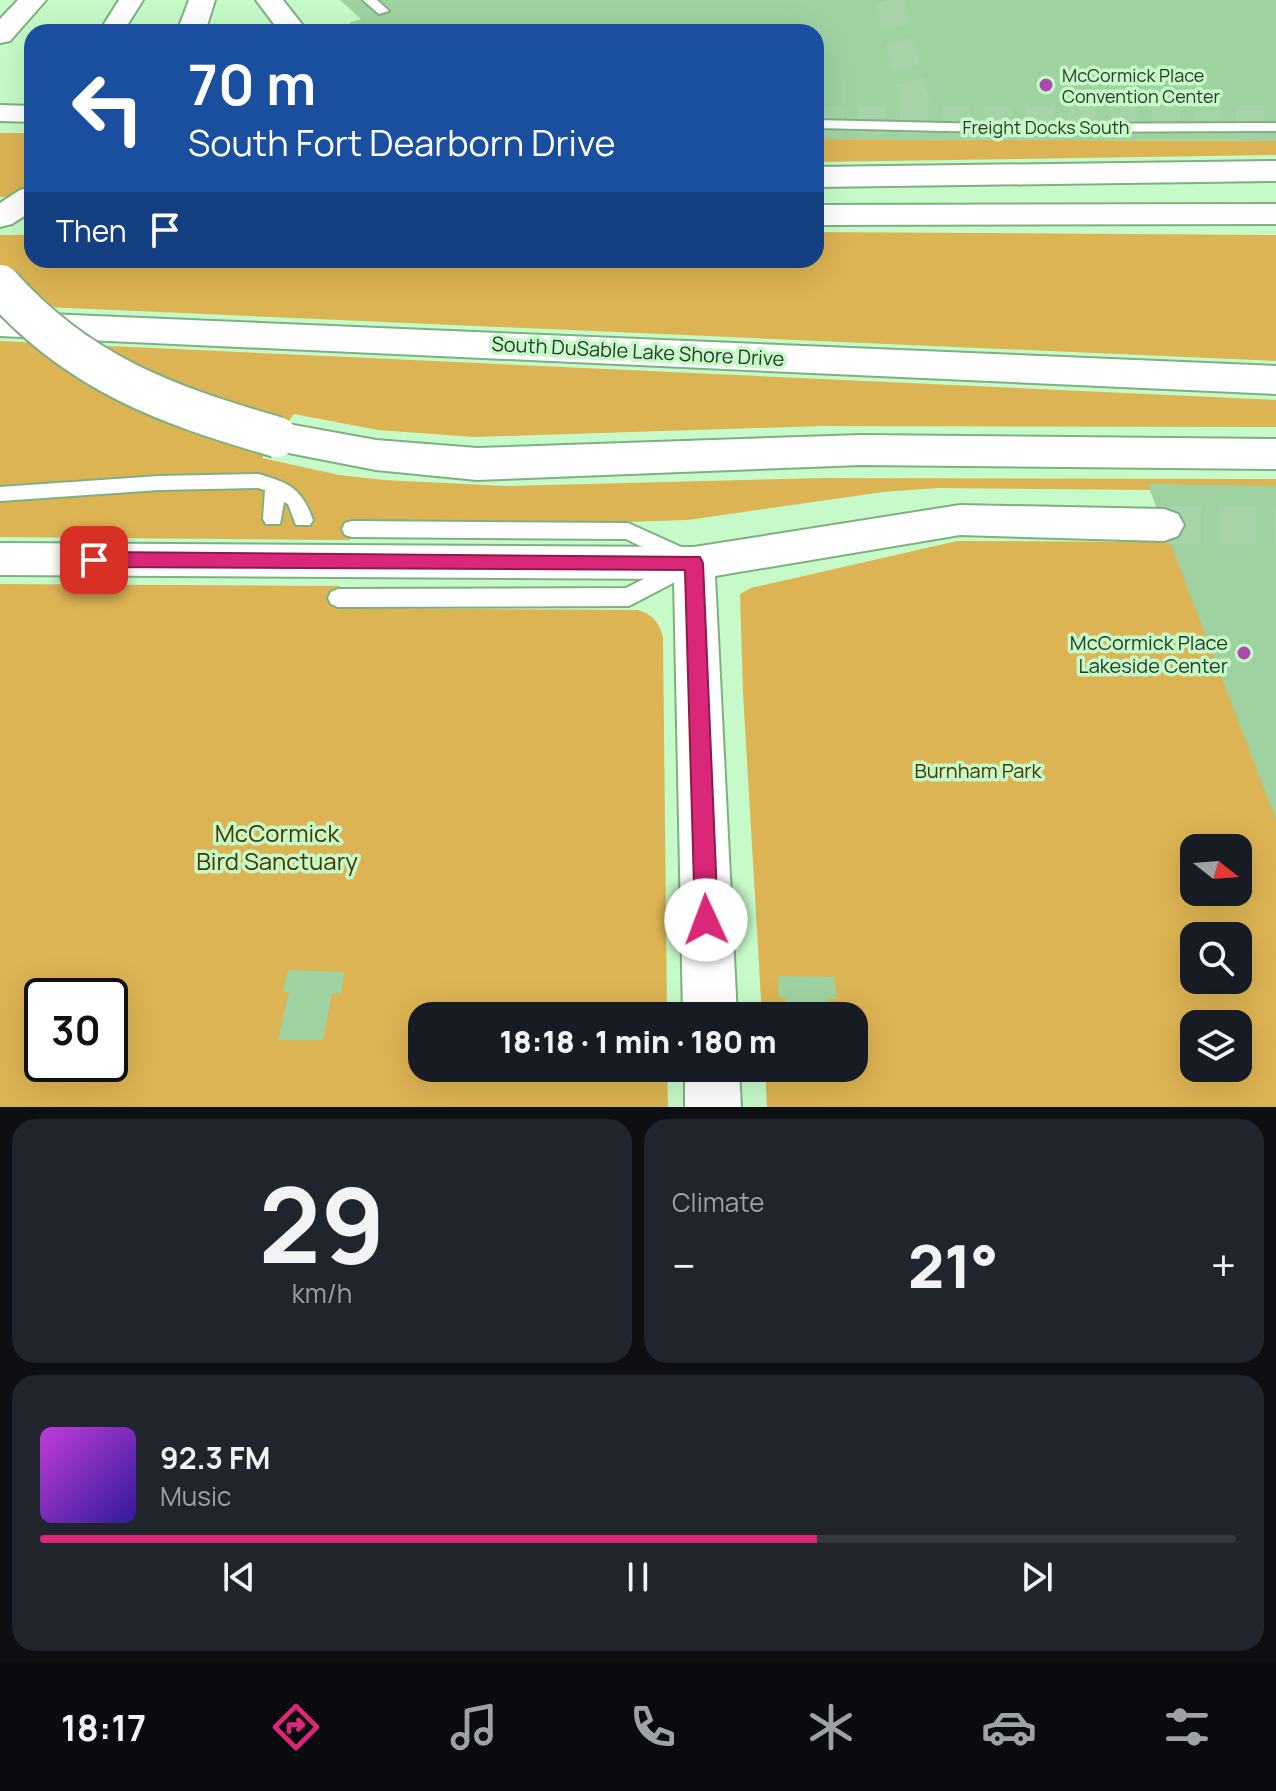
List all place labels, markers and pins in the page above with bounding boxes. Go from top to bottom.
place label: McCormick Place Convention Center [1062,63,1220,108]
marker: McCormick Place Convention Center [1037,76,1055,94]
pin [60,526,128,594]
place label: McCormick Place Lakeside Center [1070,629,1228,679]
marker: McCormick Place Lakeside Center [1235,644,1253,662]

